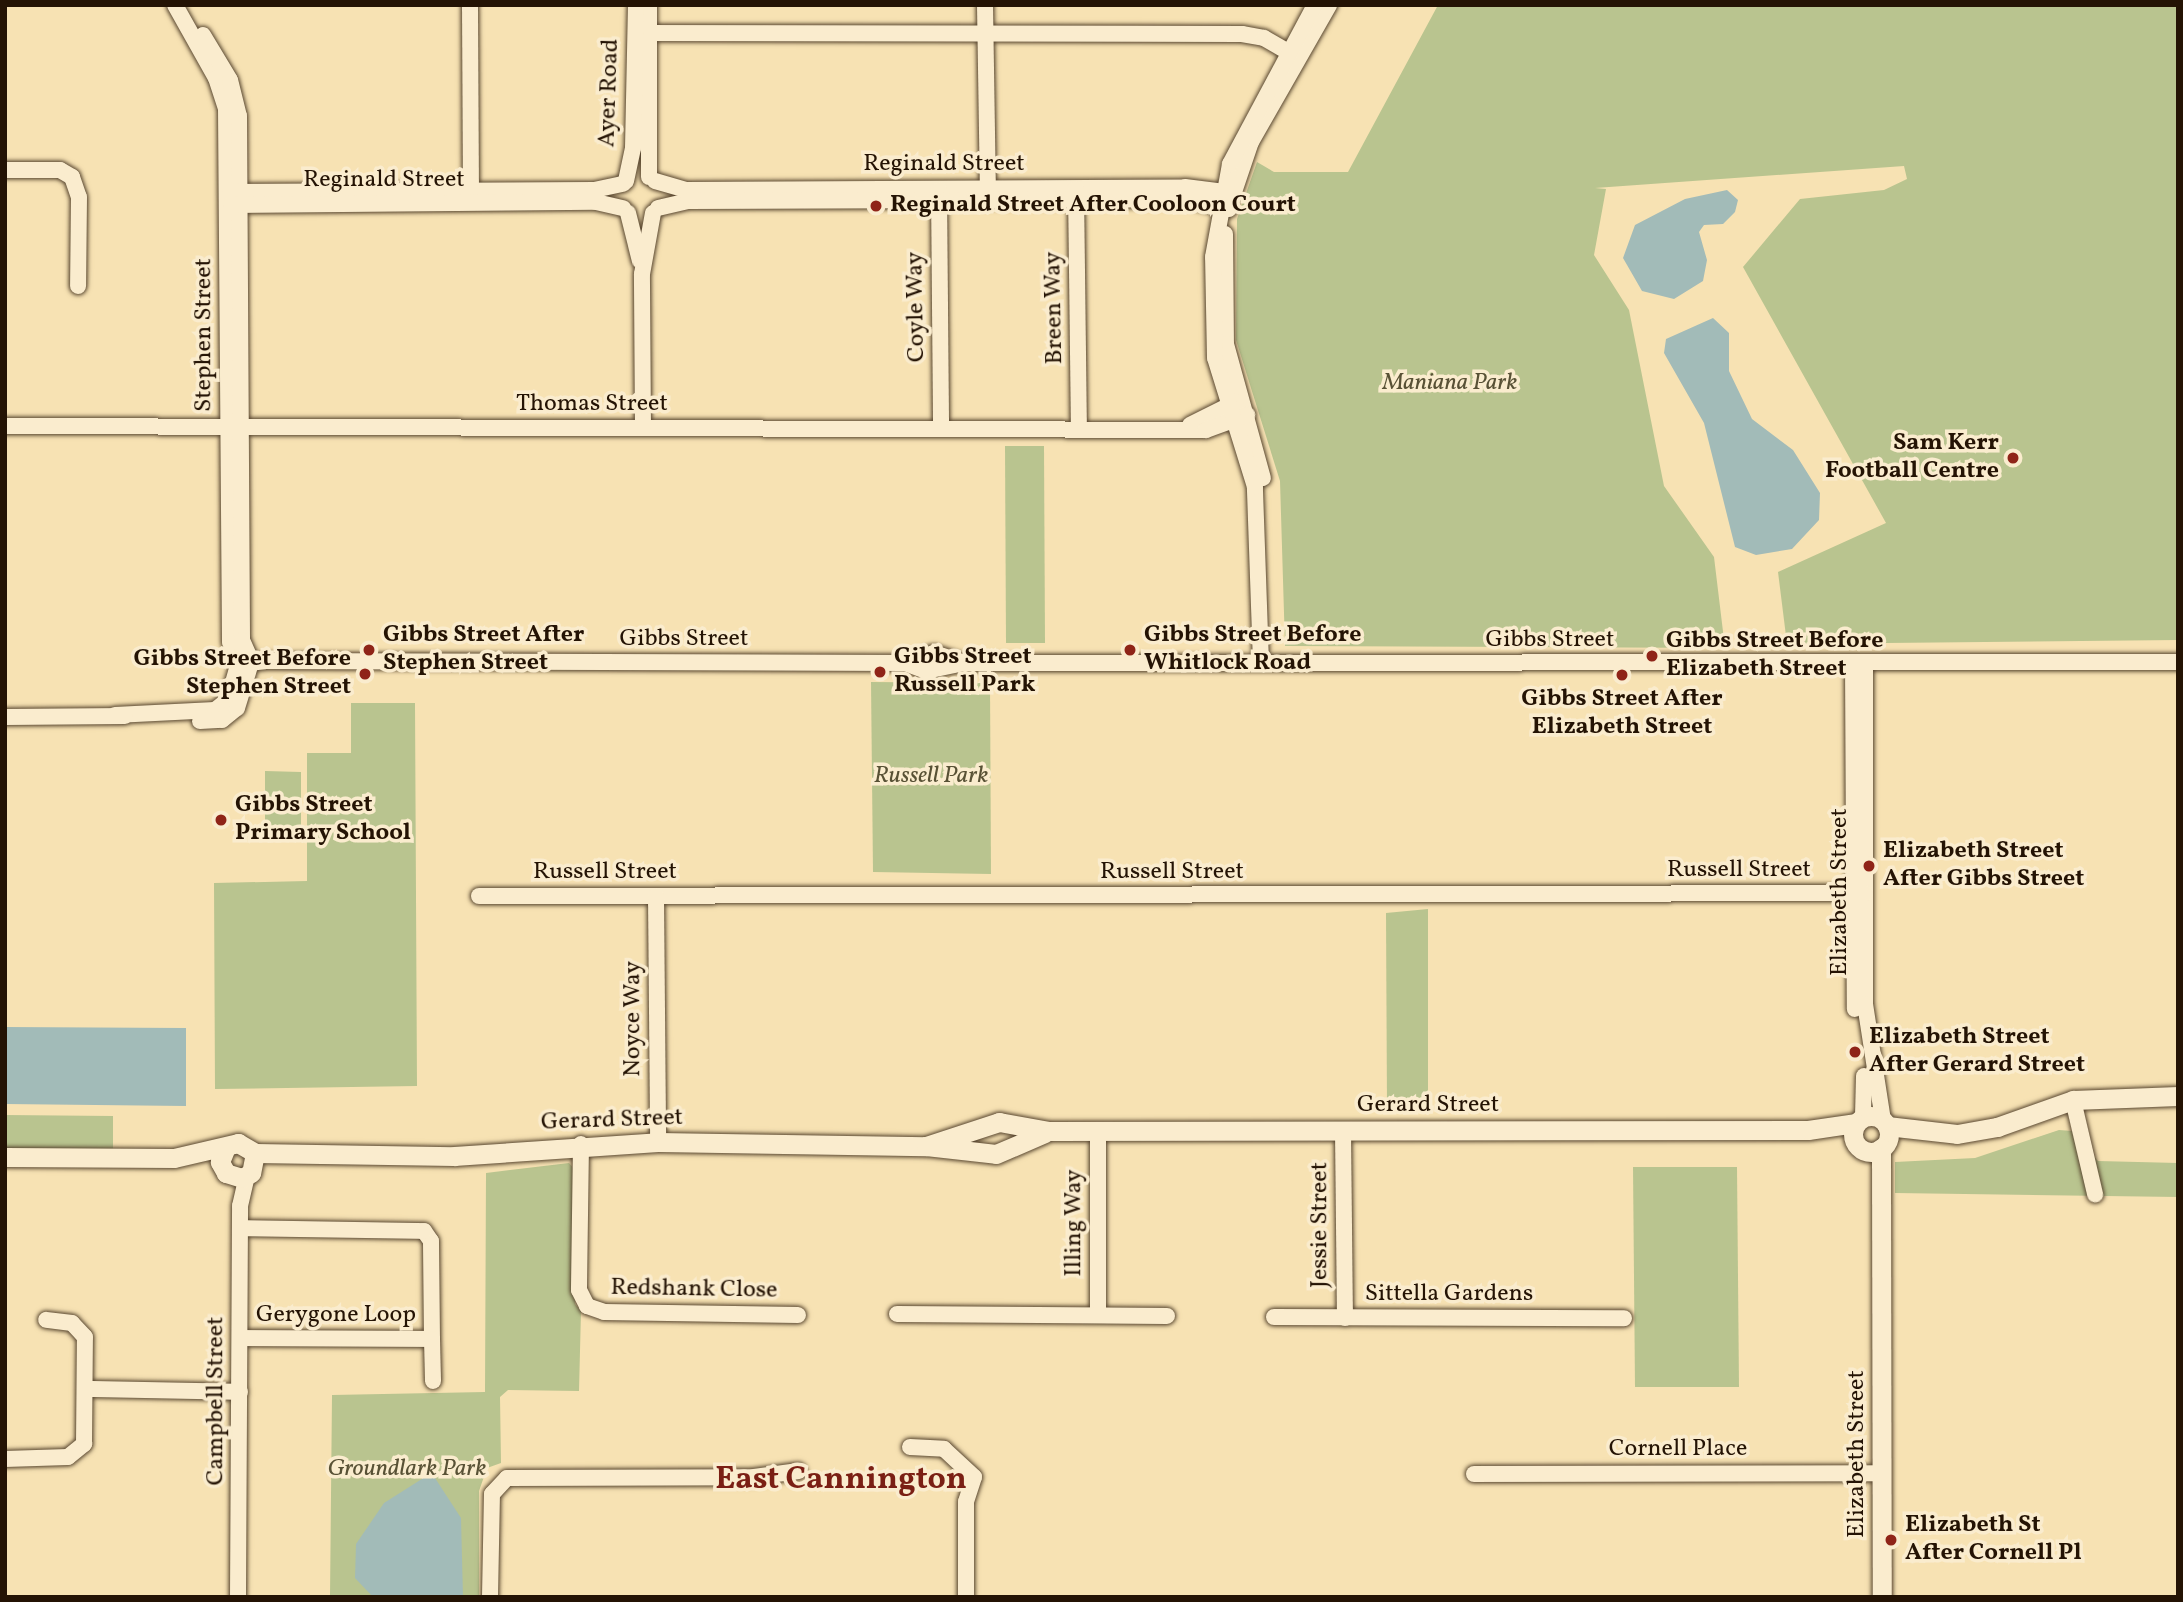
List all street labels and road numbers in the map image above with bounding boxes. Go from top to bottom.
street label: Ayer Road [594,38,626,148]
street label: Reginald Street [863,151,1025,179]
street label: Reginald Street [303,167,465,195]
street label: Coyle Way [902,251,932,363]
street label: Breen Way [1040,251,1070,365]
street label: Stephen Street [191,258,219,412]
street label: Thomas Street [516,391,668,419]
street label: Gibbs Street [620,626,748,654]
street label: Gibbs Street [1486,627,1614,655]
street label: Elizabeth Street [1827,808,1855,976]
street label: Russell Street [1667,857,1811,885]
street label: Russell Street [533,859,677,887]
street label: Russell Street [1100,859,1244,887]
street label: Noyce Way [620,961,648,1077]
street label: Gerard Street [1357,1092,1499,1120]
street label: Gerard Street [540,1104,684,1138]
street label: Jessie Street [1307,1162,1335,1288]
street label: Illing Way [1061,1169,1089,1277]
street label: Redshank Close [610,1274,778,1306]
street label: Sittella Gardens [1365,1281,1533,1309]
street label: Gerygone Loop [256,1302,416,1330]
street label: Campbell Street [203,1317,231,1485]
street label: Elizabeth Street [1844,1370,1872,1538]
street label: Cornell Place [1609,1436,1747,1464]

